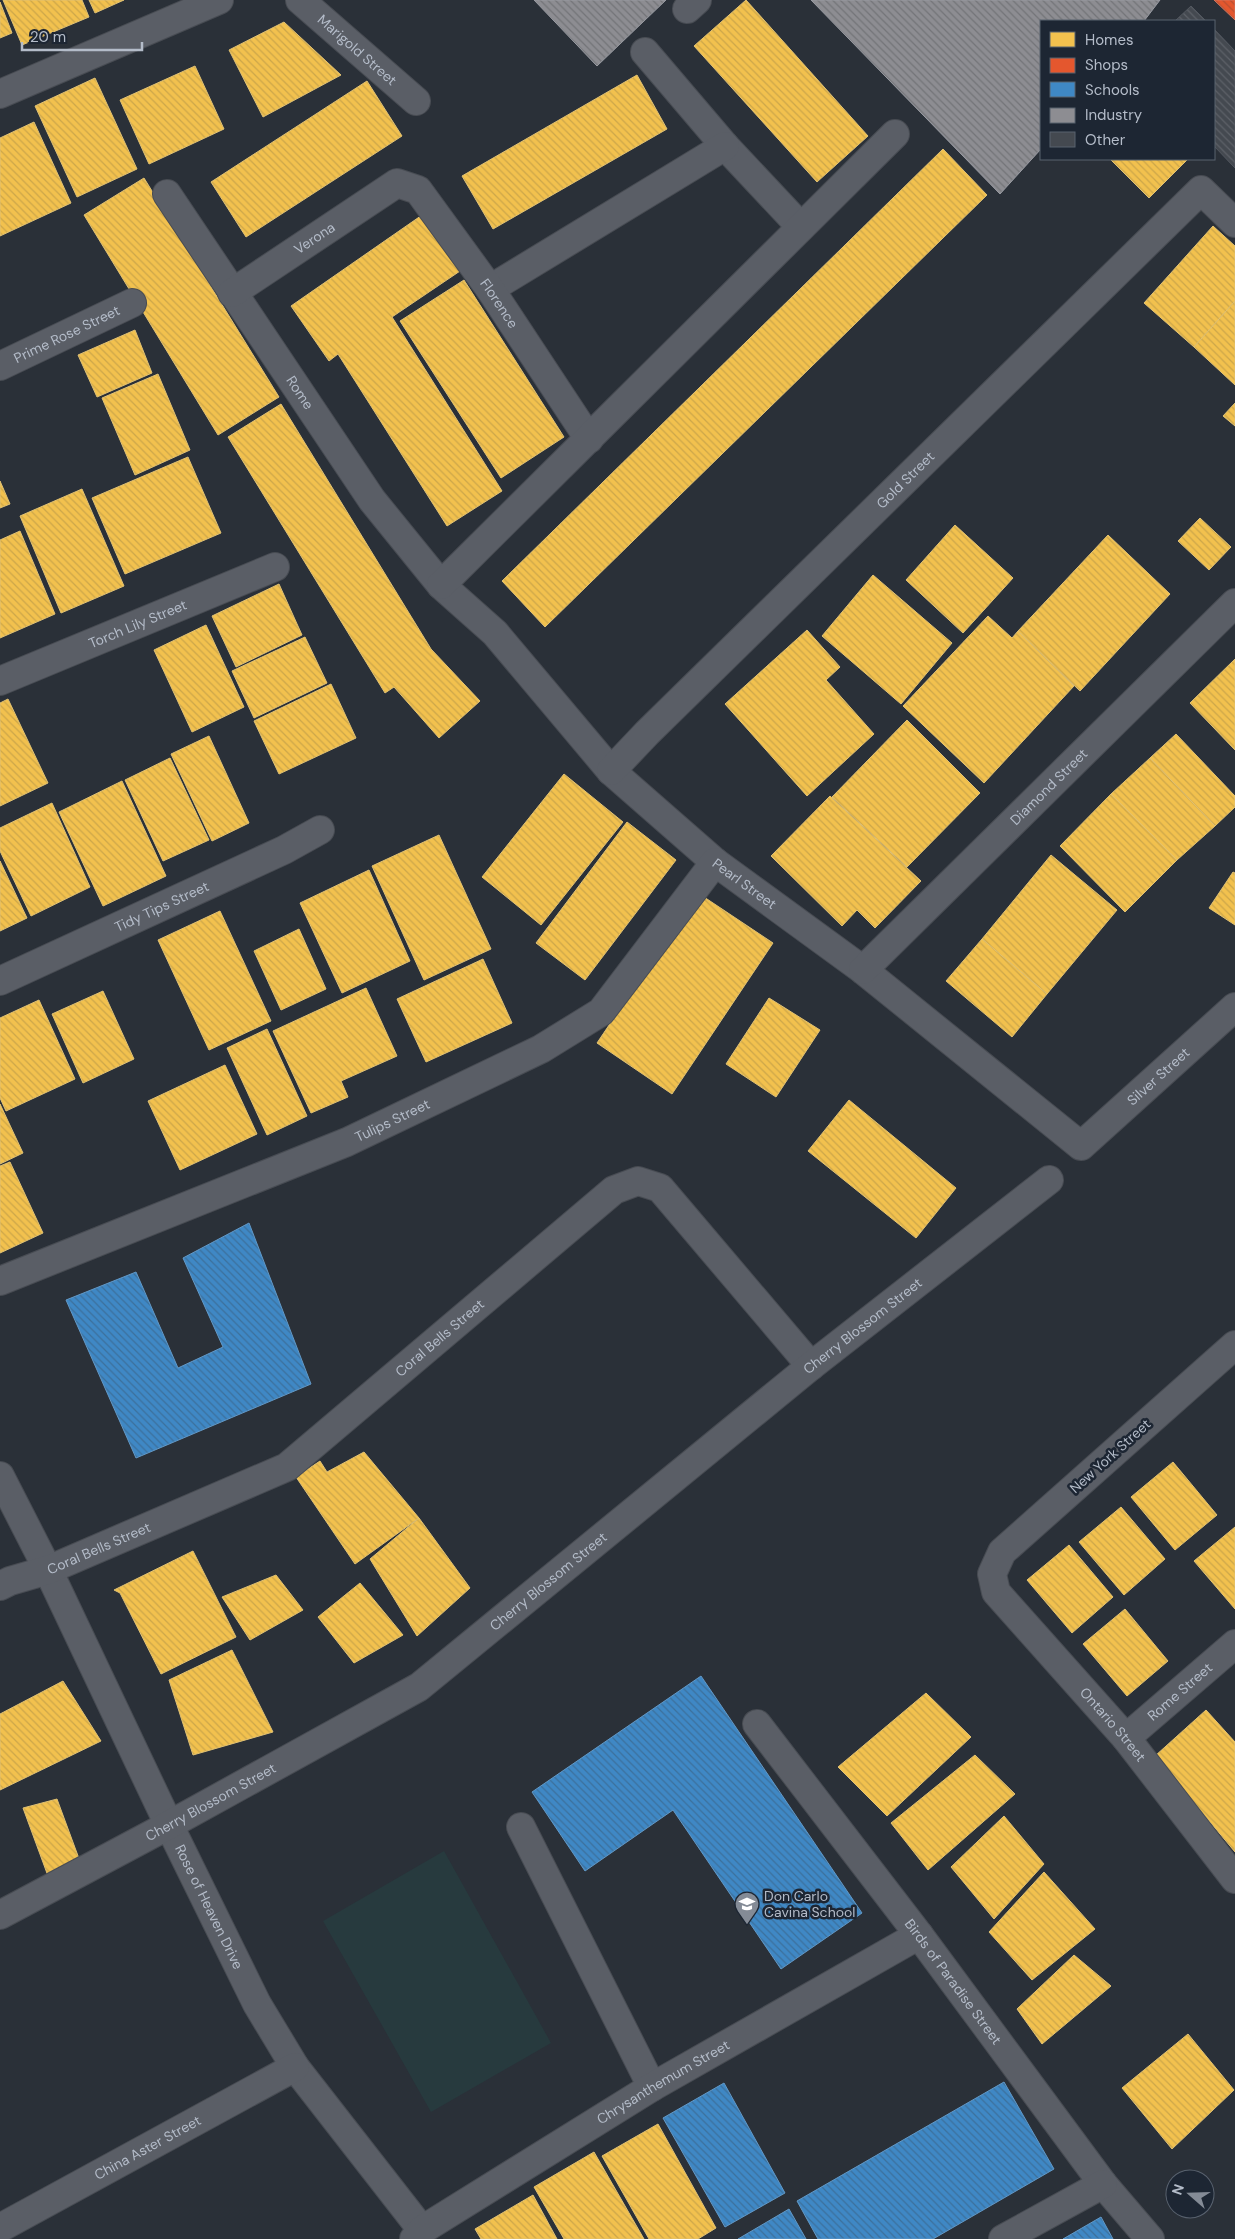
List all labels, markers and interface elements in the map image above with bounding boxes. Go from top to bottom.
street label: Marigold Street [314,11,401,89]
scale bar [22,20,142,52]
legend [1040,20,1215,160]
text: 20 m [30,27,66,47]
text: Homes [1085,30,1134,50]
text: Shops [1085,55,1128,75]
text: Schools [1085,80,1140,100]
text: Industry [1085,105,1143,125]
text: Other [1085,130,1126,150]
street label: Verona [291,218,338,258]
street label: Florence [476,275,522,332]
street label: Prime Rose Street [11,301,123,367]
street label: Rome [282,372,318,413]
street label: Gold Street [872,447,938,512]
street label: Torch Lily Street [86,596,189,652]
street label: Diamond Street [1006,745,1091,829]
street label: Pearl Street [709,854,780,913]
street label: Tidy Tips Street [112,877,212,936]
street label: Silver Street [1123,1043,1193,1109]
street label: Tulips Street [352,1095,433,1146]
street label: Cherry Blossom Street [799,1274,926,1378]
street label: Coral Bells Street [391,1295,488,1381]
street label: New York Street [1066,1415,1154,1497]
street label: Coral Bells Street [44,1518,153,1578]
street label: Cherry Blossom Street [486,1528,610,1634]
street label: Rome Street [1144,1659,1216,1725]
street label: Ontario Street [1076,1684,1150,1765]
street label: Cherry Blossom Street [142,1759,279,1845]
street label: Rose of Heaven Drive [171,1842,247,1972]
place label: Don Carlo Cavina School [764,1887,855,1921]
school or university icon: Don Carlo Cavina School [734,1891,760,1925]
street label: Birds of Paradise Street [901,1915,1006,2048]
street label: Chrysanthemum Street [593,2036,733,2128]
street label: China Aster Street [91,2111,204,2184]
north arrow [1165,2169,1215,2219]
text: N [1168,2182,1188,2197]

